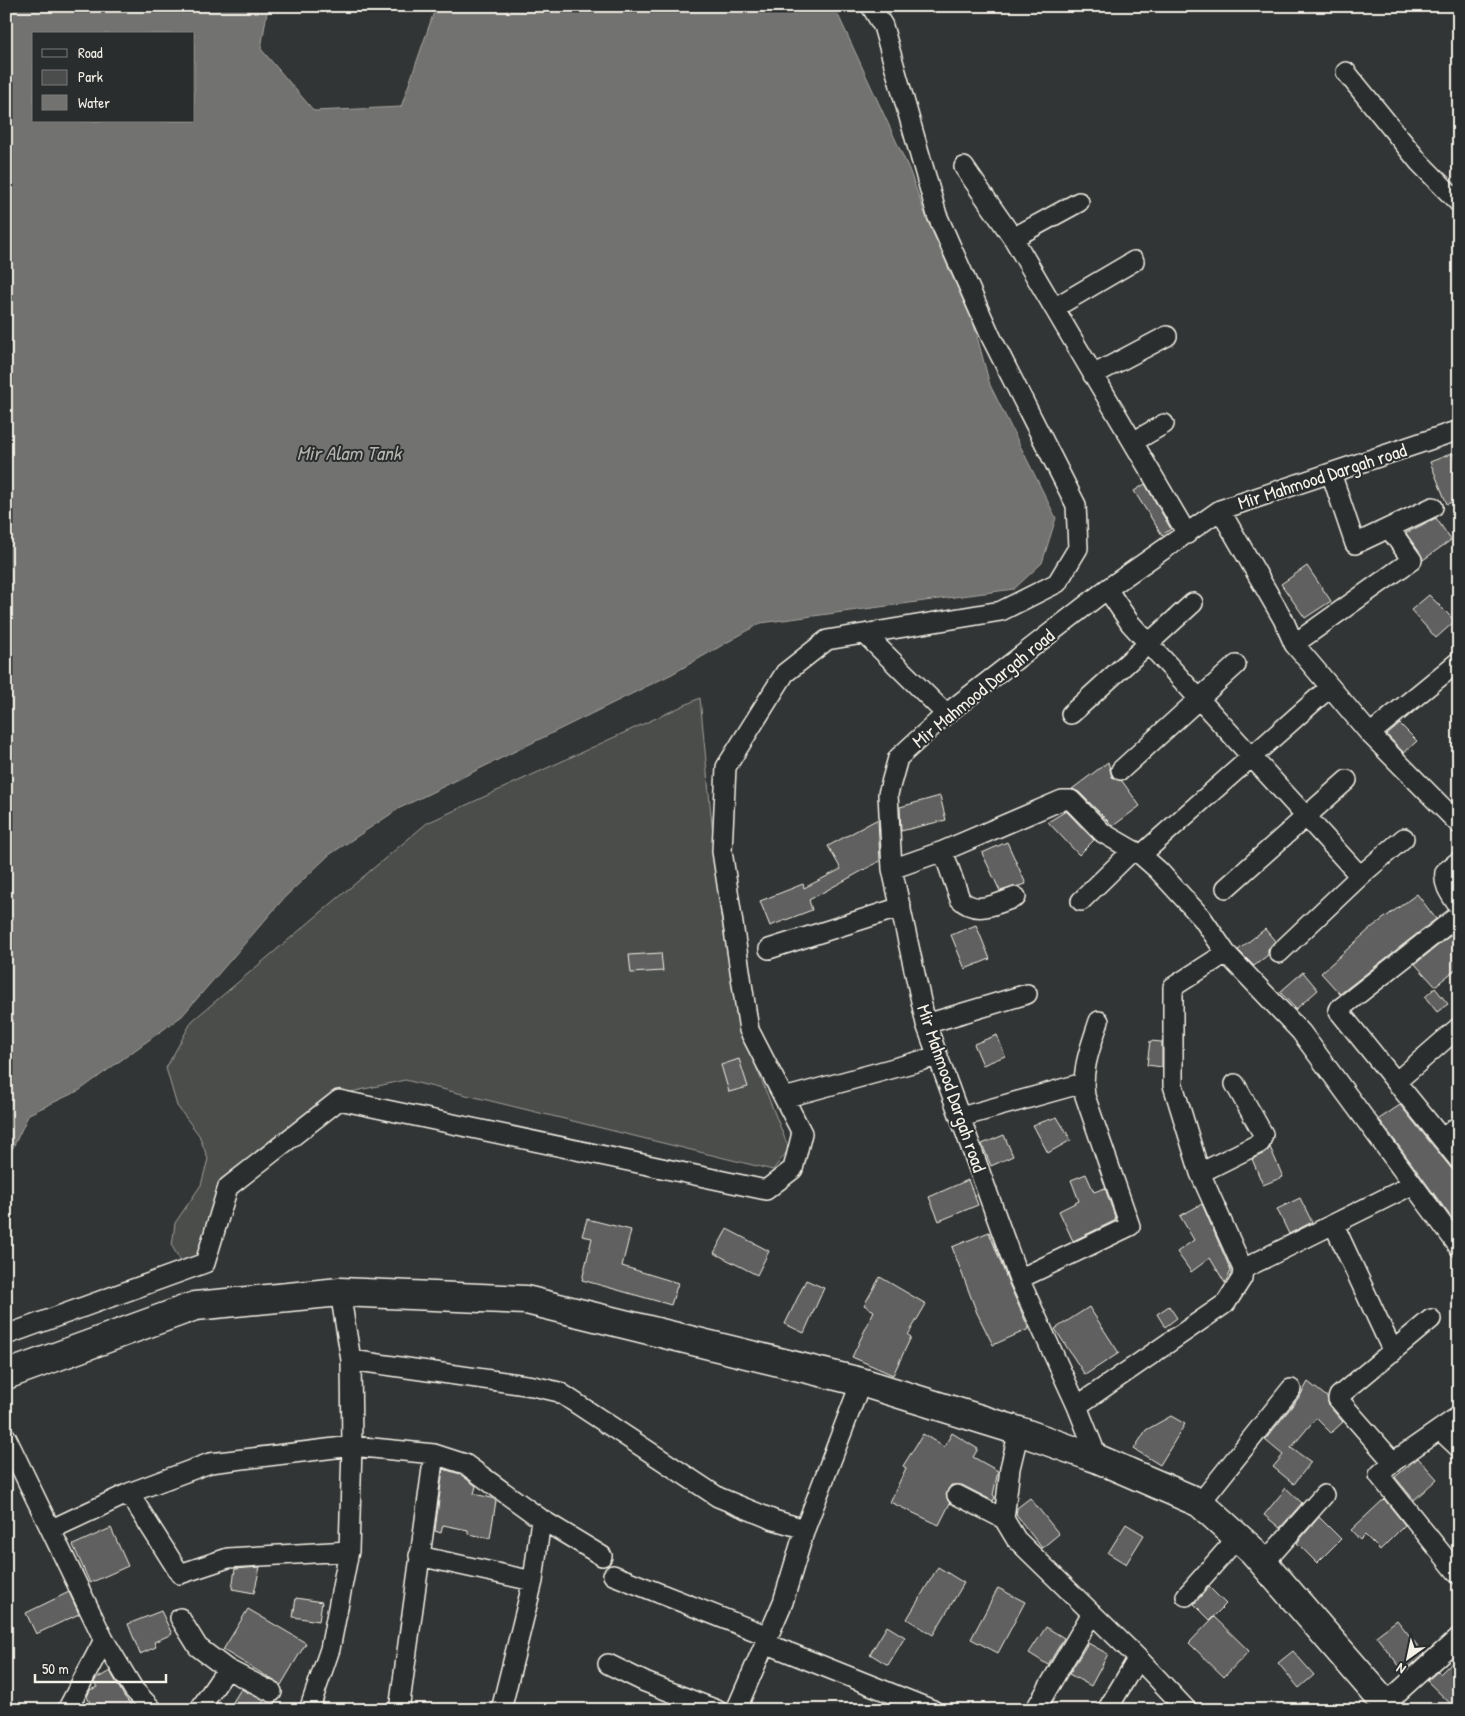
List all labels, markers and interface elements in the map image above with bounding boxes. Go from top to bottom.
legend [32,32,195,122]
text: Road [78,42,103,63]
text: Park [78,66,103,87]
text: Water [78,92,110,113]
street label: Mir Mahmood Dargah road [1234,436,1410,516]
water label: Mir Alam Tank [297,439,403,466]
street label: Mir Mahmood Dargah road [906,622,1060,753]
street label: Mir Mahmood Dargah road [911,1001,993,1176]
north arrow [1382,1634,1432,1684]
scale bar [35,1651,166,1683]
text: 50 m [42,1658,69,1679]
text: N [1392,1659,1409,1679]

